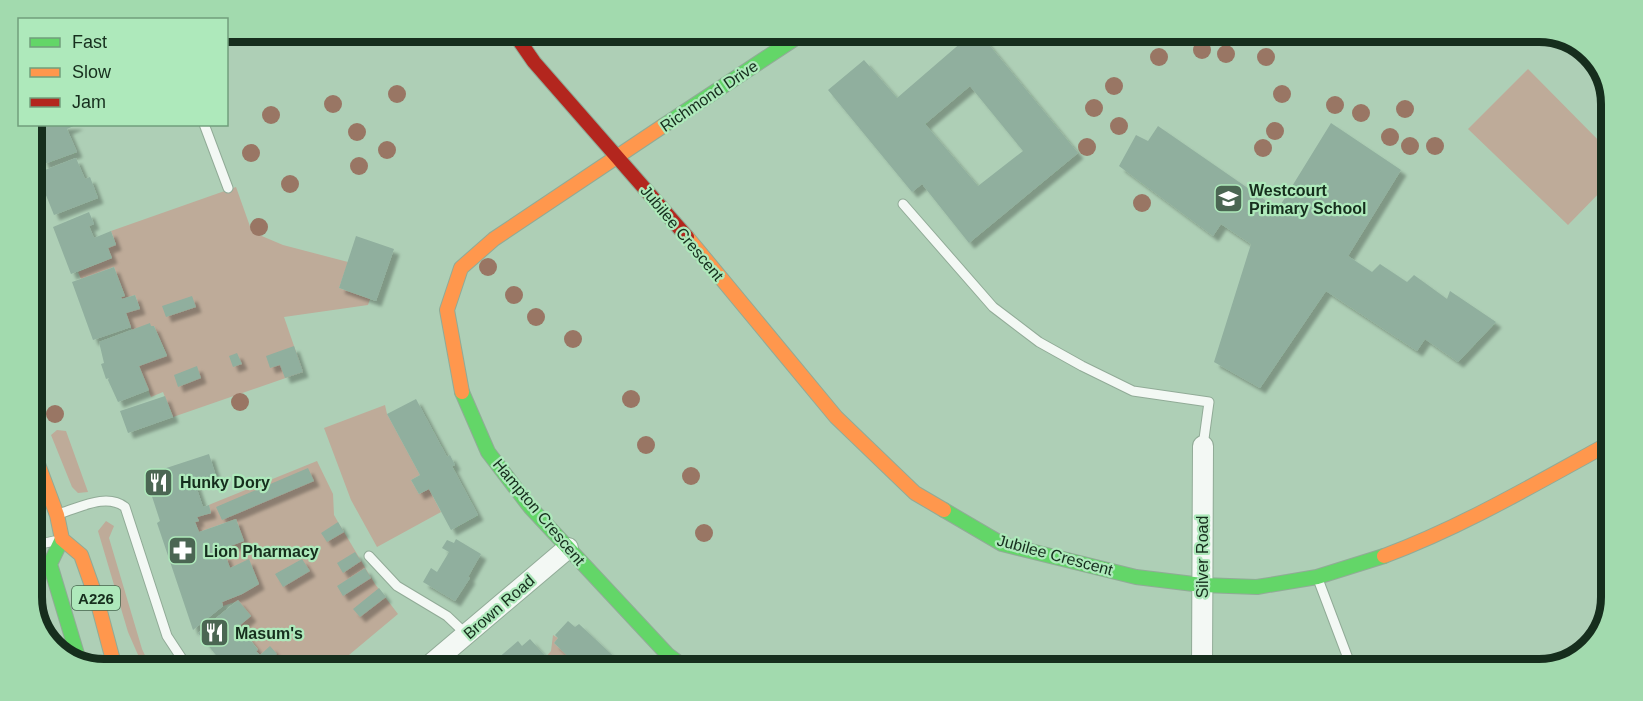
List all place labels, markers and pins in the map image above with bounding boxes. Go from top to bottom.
place label: Westcourt Primary School [1249,182,1366,217]
school or university icon: Westcourt Primary School [1212,183,1244,215]
restaurant icon: Hunky Dory [143,466,175,498]
place label: Hunky Dory [180,474,270,491]
pharmacy icon: Lion Pharmacy [167,535,199,567]
place label: Lion Pharmacy [204,543,319,560]
restaurant icon: Masum's [198,617,230,649]
place label: Masum's [235,625,303,642]

